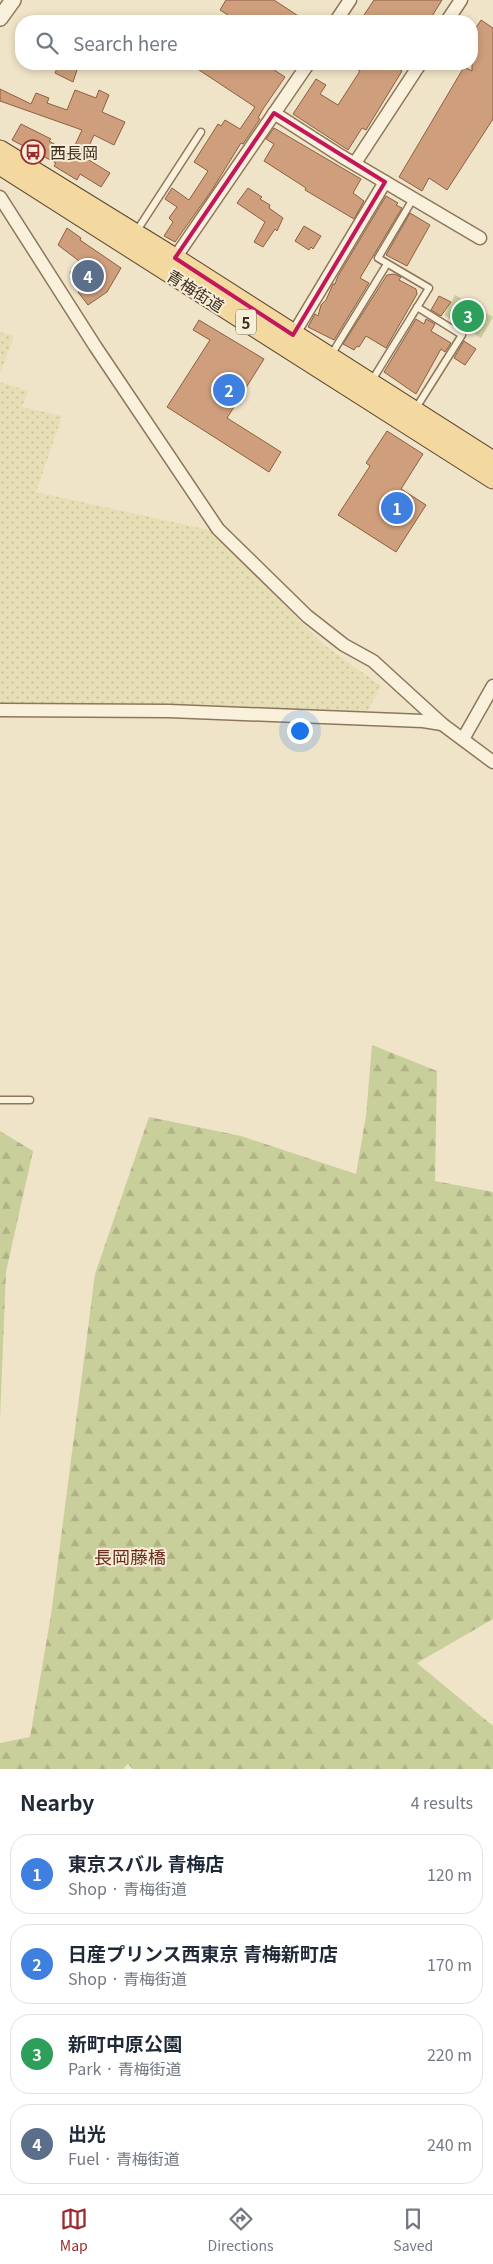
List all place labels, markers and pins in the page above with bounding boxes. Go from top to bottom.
bus stop icon: 西長岡 [20,139,46,165]
place label: 西長岡 [50,140,98,164]
pin: 4 [72,257,104,295]
pin: 3 [452,297,484,335]
pin: 2 [213,371,245,409]
pin: 1 [381,489,413,527]

